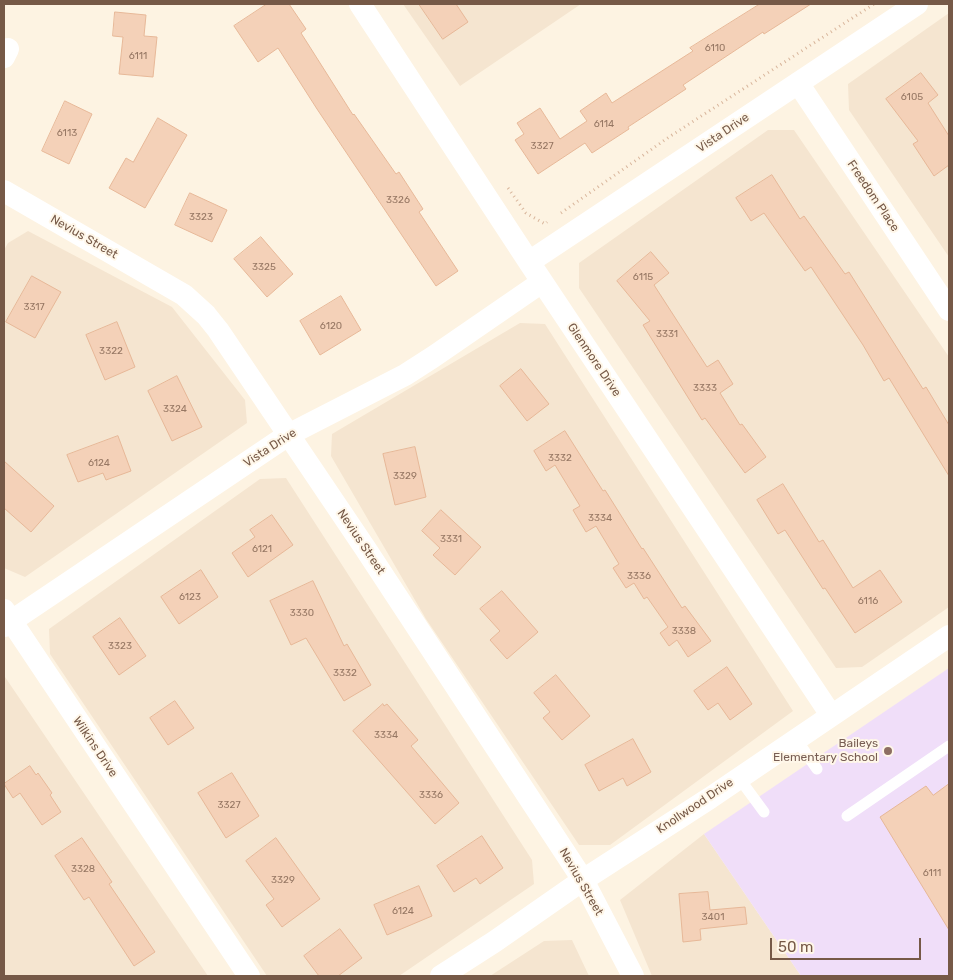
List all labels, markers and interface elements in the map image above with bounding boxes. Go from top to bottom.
house number: 6110 [705,42,725,54]
house number: 6111 [129,50,147,62]
house number: 6105 [901,91,923,103]
street label: Vista Drive [694,110,752,156]
house number: 6114 [594,118,614,130]
house number: 6113 [57,127,77,139]
house number: 3327 [530,140,554,152]
street label: Freedom Place [844,158,902,234]
house number: 3326 [386,194,410,206]
house number: 3323 [189,211,213,223]
street label: Nevius Street [48,212,120,262]
house number: 3325 [252,261,276,273]
house number: 6115 [633,271,653,283]
house number: 3317 [23,301,45,313]
house number: 6120 [320,320,342,332]
street label: Glenmore Drive [564,320,624,400]
house number: 3331 [656,328,678,340]
house number: 3322 [99,345,123,357]
house number: 3333 [693,382,717,394]
house number: 3324 [163,403,187,415]
street label: Vista Drive [241,426,299,470]
house number: 3332 [548,452,572,464]
house number: 6124 [88,457,110,469]
house number: 3329 [393,470,417,482]
street label: Nevius Street [334,507,388,577]
house number: 3334 [588,512,612,524]
house number: 3331 [440,533,462,545]
house number: 6121 [252,543,272,555]
house number: 3336 [627,570,651,582]
house number: 6123 [179,591,201,603]
house number: 6116 [858,595,878,607]
house number: 3330 [290,607,314,619]
house number: 3338 [672,625,696,637]
house number: 3323 [108,640,132,652]
house number: 3332 [333,667,357,679]
street label: Wilkins Drive [70,714,120,780]
house number: 3334 [374,729,398,741]
place label: Baileys Elementary School [773,737,878,765]
marker: Baileys Elementary School [882,745,894,757]
street label: Knollwood Drive [654,775,736,837]
house number: 3336 [419,789,443,801]
house number: 3327 [217,799,241,811]
street label: Nevius Street [556,846,606,918]
house number: 3328 [71,863,95,875]
house number: 6111 [923,867,941,879]
house number: 3329 [271,874,295,886]
house number: 6124 [392,905,414,917]
house number: 3401 [702,911,724,923]
scale bar [773,928,924,960]
text: 50 m [778,938,813,956]

